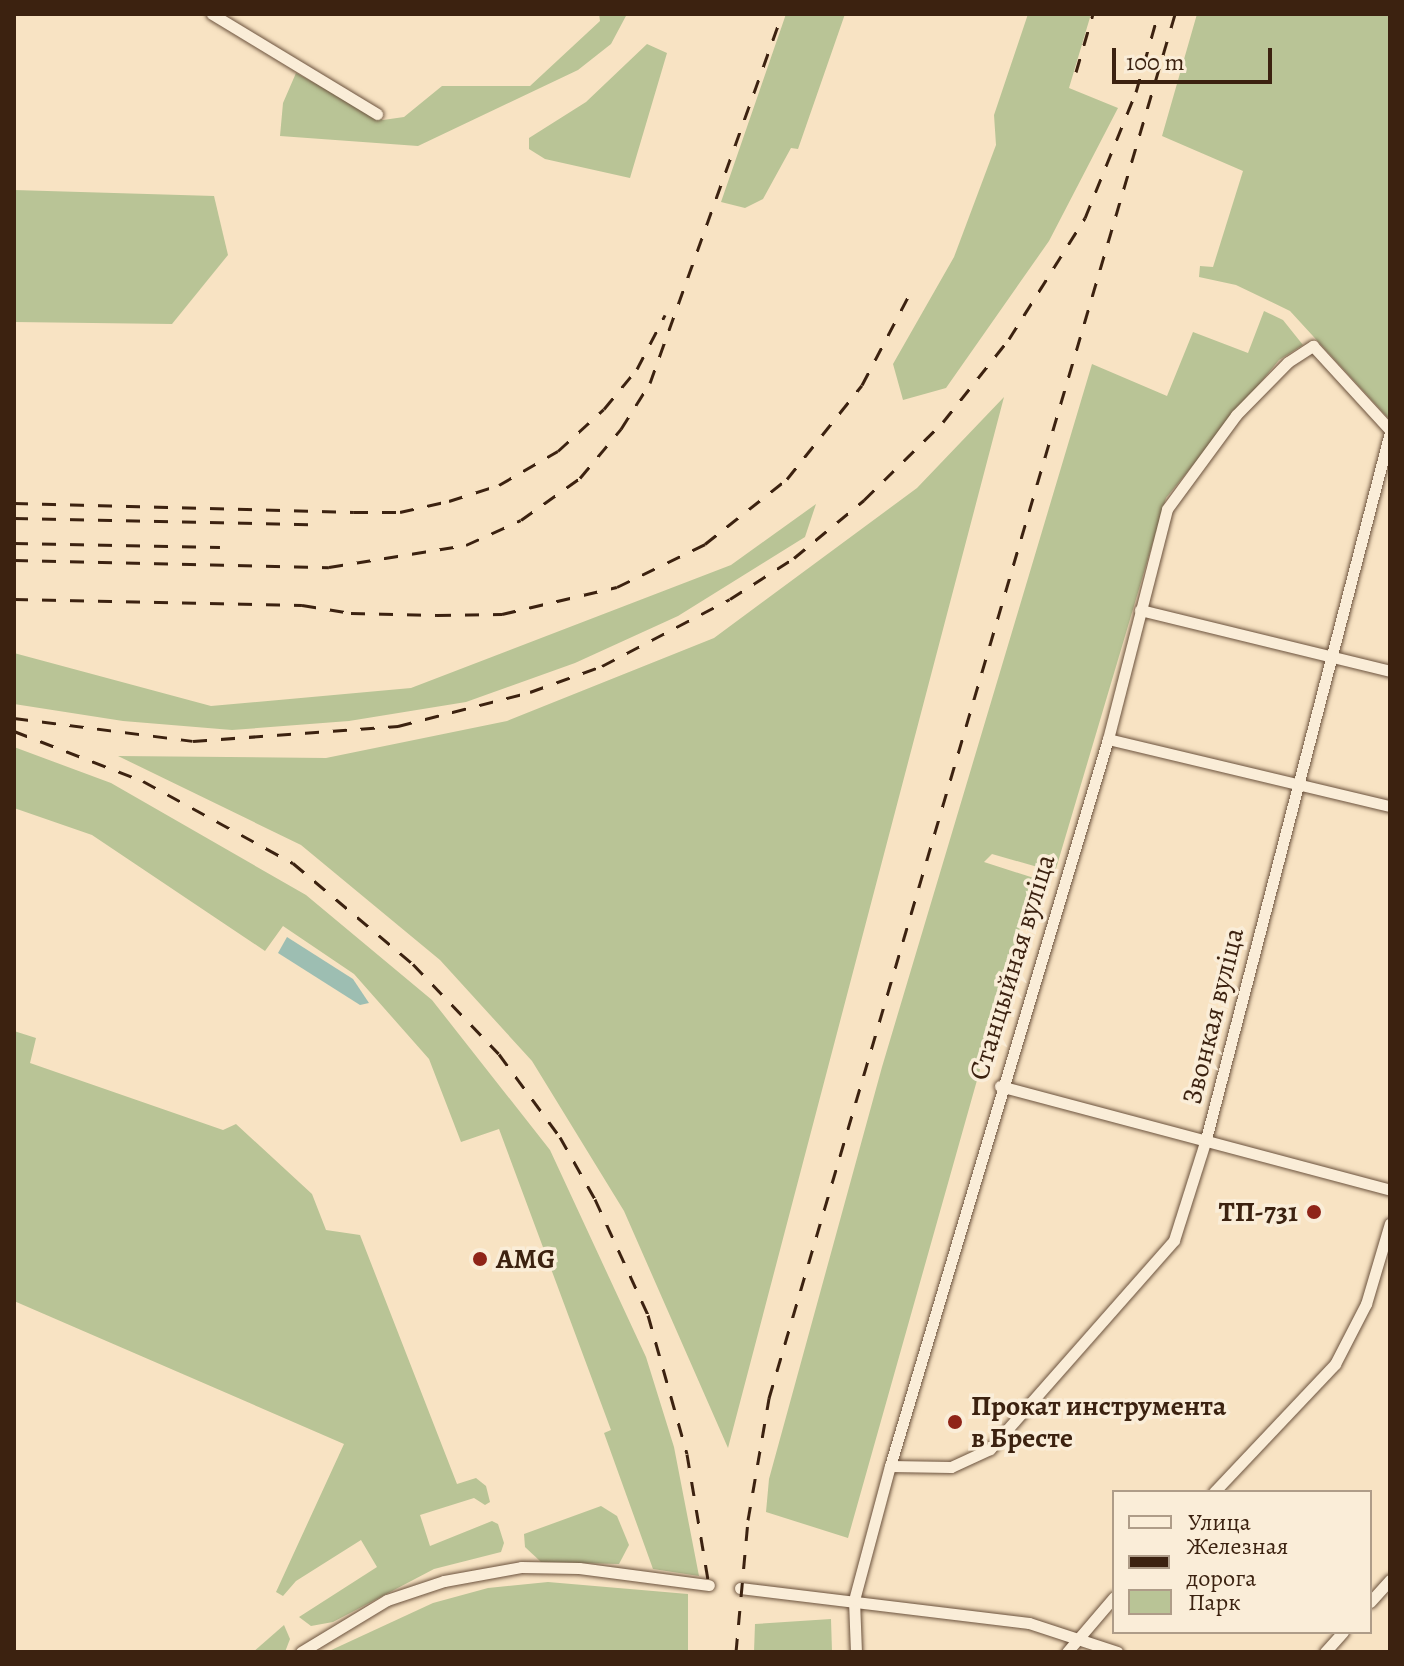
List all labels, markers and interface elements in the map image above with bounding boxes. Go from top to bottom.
scale bar [1116,32,1276,82]
text: 100 m [1126,46,1185,78]
street label: Станцыйная вуліца [962,850,1062,1084]
street label: Звонкая вуліца [1175,924,1251,1108]
place label: ТП-731 [1219,1195,1298,1229]
marker: ТП-731 [1305,1203,1323,1221]
place label: AMG [496,1242,555,1276]
marker: AMG [471,1250,489,1268]
place label: Прокат инструмента в Бресте [971,1389,1226,1455]
marker: Прокат инструмента в Бресте [946,1413,964,1431]
legend [1112,1490,1372,1634]
text: Улица [1188,1506,1251,1538]
text: Железная дорога [1186,1530,1288,1594]
text: Парк [1188,1586,1241,1618]

